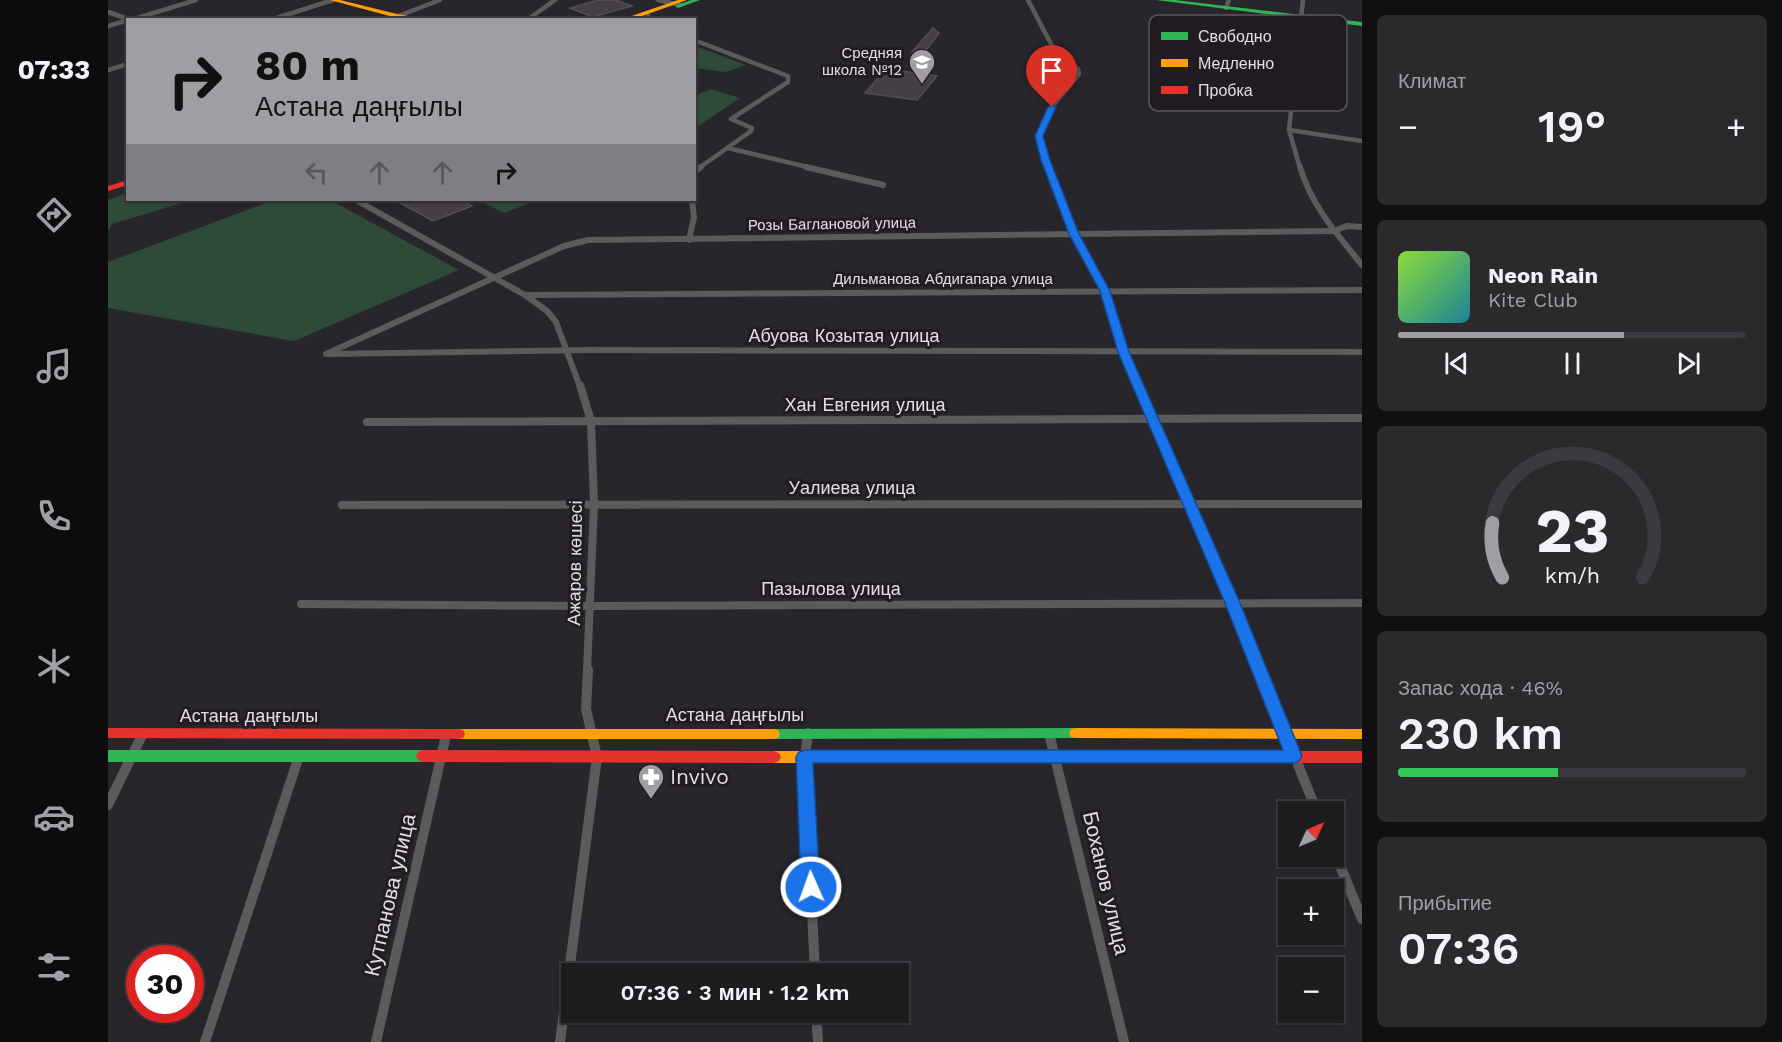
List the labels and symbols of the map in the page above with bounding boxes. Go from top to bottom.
legend [1149,15,1347,111]
text: Свободно [1198,27,1272,46]
place label: Средняя школа №12 [822,44,902,79]
pin [1026,45,1077,107]
school or university icon: Средняя школа №12 [907,47,937,85]
text: Медленно [1198,54,1274,73]
text: Пробка [1198,81,1253,100]
street label: Розы Баглановой улица [748,214,917,234]
street label: Дильманова Абдигапара улица [833,270,1053,288]
street label: Абуова Козытая улица [748,325,941,346]
street label: Хан Евгения улица [784,394,947,415]
street label: Уалиева улица [788,477,916,498]
street label: Ажаров көшесі [563,500,586,626]
street label: Пазылова улица [761,578,902,599]
street label: Астана даңғылы [666,704,804,725]
street label: Астана даңғылы [180,705,318,726]
pharmacy icon: Invivo [636,762,666,800]
place label: Invivo [670,764,729,789]
north arrow [1278,801,1344,867]
street label: Боханов улица [1078,809,1135,957]
street label: Кутпанова улица [359,811,420,979]
position arrow [779,855,843,919]
speed limit sign: 30 [126,945,204,1023]

